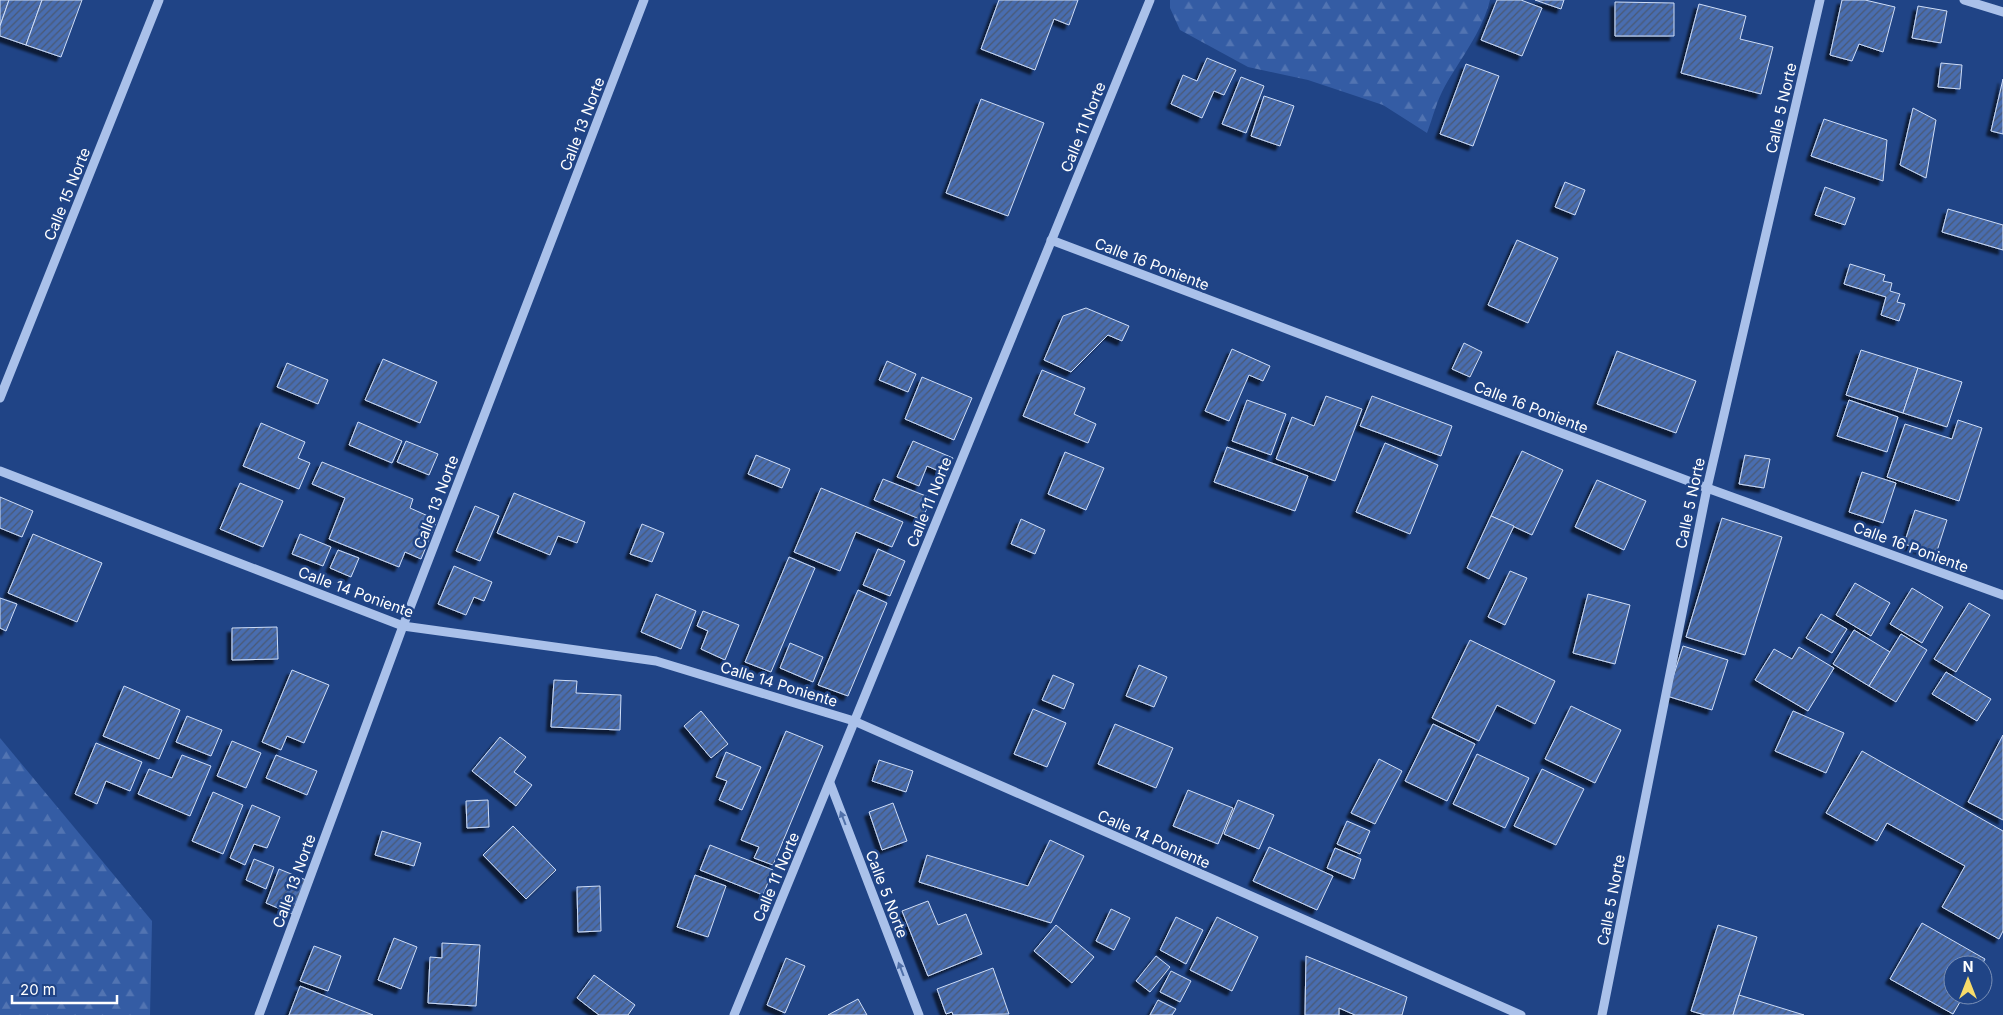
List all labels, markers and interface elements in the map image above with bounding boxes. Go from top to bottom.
street label: Calle 5 Norte [1761,61,1801,155]
street label: Calle 13 Norte [555,74,609,174]
street label: Calle 11 Norte [1056,79,1110,175]
street label: Calle 15 Norte [40,145,94,243]
street label: Calle 16 Poniente [1092,233,1212,295]
street label: Calle 16 Poniente [1471,376,1591,438]
street label: Calle 13 Norte [409,452,463,552]
street label: Calle 11 Norte [902,454,956,550]
street label: Calle 5 Norte [1671,456,1709,550]
street label: Calle 16 Poniente [1851,517,1971,577]
street label: Calle 14 Poniente [296,562,416,622]
street label: Calle 14 Poniente [718,657,840,711]
street label: Calle 14 Poniente [1095,806,1213,872]
one-way arrow [839,810,847,825]
street label: Calle 11 Norte [749,829,803,925]
street label: Calle 13 Norte [268,831,320,931]
street label: Calle 5 Norte [862,847,912,941]
street label: Calle 5 Norte [1593,853,1629,947]
north arrow [1943,955,1993,1005]
text: N [1963,958,1973,975]
one-way arrow [897,962,904,977]
scale bar [12,972,118,1004]
text: 20 m [20,980,56,999]

